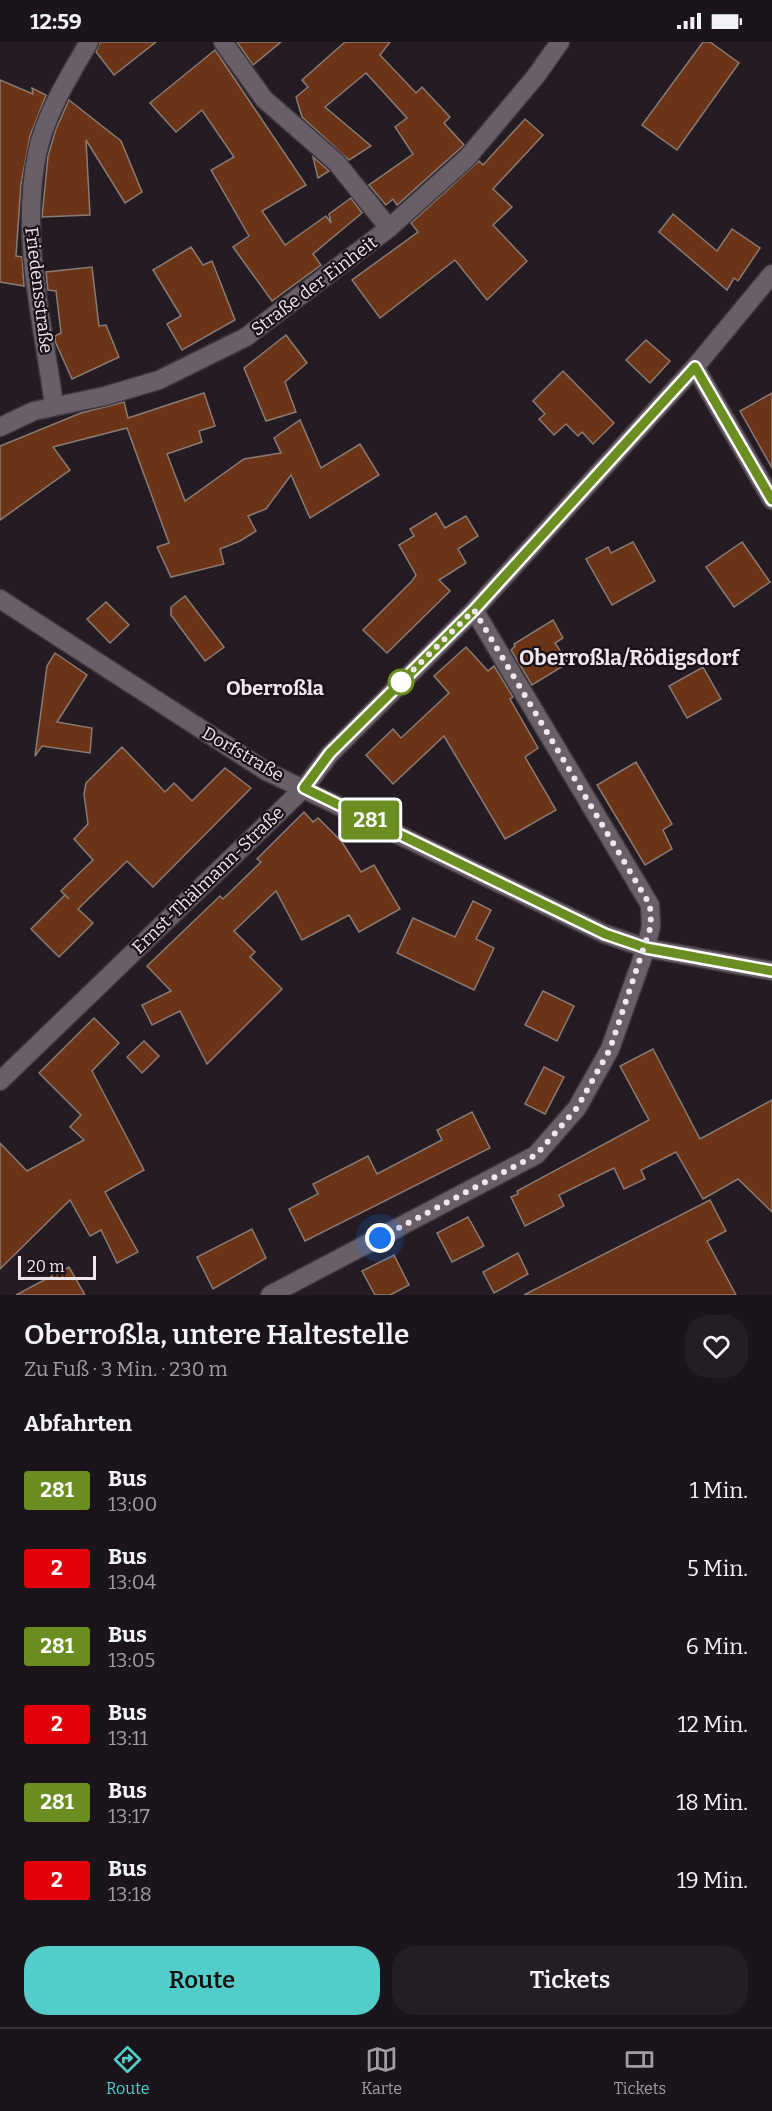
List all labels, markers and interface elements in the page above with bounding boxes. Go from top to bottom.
text: 12:59 [30,8,82,35]
street label: Friedensstraße [20,226,58,354]
street label: Straße der Einheit [247,231,382,341]
district label: Oberroßla/Rödigsdorf [519,645,741,671]
unlabelled marker [388,669,414,695]
district label: Oberroßla [226,676,324,700]
street label: Dorfstraße [198,722,288,786]
line badge: 281 [336,800,404,840]
street label: Ernst-Thälmann-Straße [127,802,289,958]
text: 281 [353,807,387,833]
your location [365,1223,395,1253]
scale bar [18,1253,96,1280]
text: 20 m [27,1257,64,1276]
button: heart [685,1315,748,1378]
text: Oberroßla, untere Haltestelle [24,1318,409,1351]
text: Zu Fuß · 3 Min. · 230 m [24,1357,228,1381]
text: Abfahrten [24,1410,132,1437]
text: Bus [108,1465,147,1492]
text: 281 [40,1477,74,1503]
text: 1 Min. [690,1477,748,1504]
text: 13:00 [108,1492,157,1516]
text: Bus [108,1543,147,1570]
text: 2 [51,1555,63,1581]
text: 5 Min. [687,1555,748,1582]
text: 13:04 [108,1570,156,1594]
text: Bus [108,1621,147,1648]
text: 281 [40,1633,74,1659]
text: 6 Min. [686,1633,748,1660]
text: 13:05 [108,1648,155,1672]
text: Bus [108,1699,147,1726]
text: 2 [51,1711,63,1737]
text: 12 Min. [678,1711,748,1738]
text: 13:11 [108,1726,148,1750]
text: Bus [108,1777,147,1804]
text: 281 [40,1789,74,1815]
text: 18 Min. [677,1789,748,1816]
text: 13:17 [108,1804,150,1828]
text: Bus [108,1855,147,1882]
text: 2 [51,1867,63,1893]
text: 19 Min. [677,1867,748,1894]
text: 13:18 [108,1882,152,1906]
button: Route [24,1946,380,2015]
button: Tickets [392,1946,748,2015]
tab: Route [106,2043,150,2098]
tab: Karte [361,2043,402,2098]
tab: Tickets [614,2043,666,2098]

